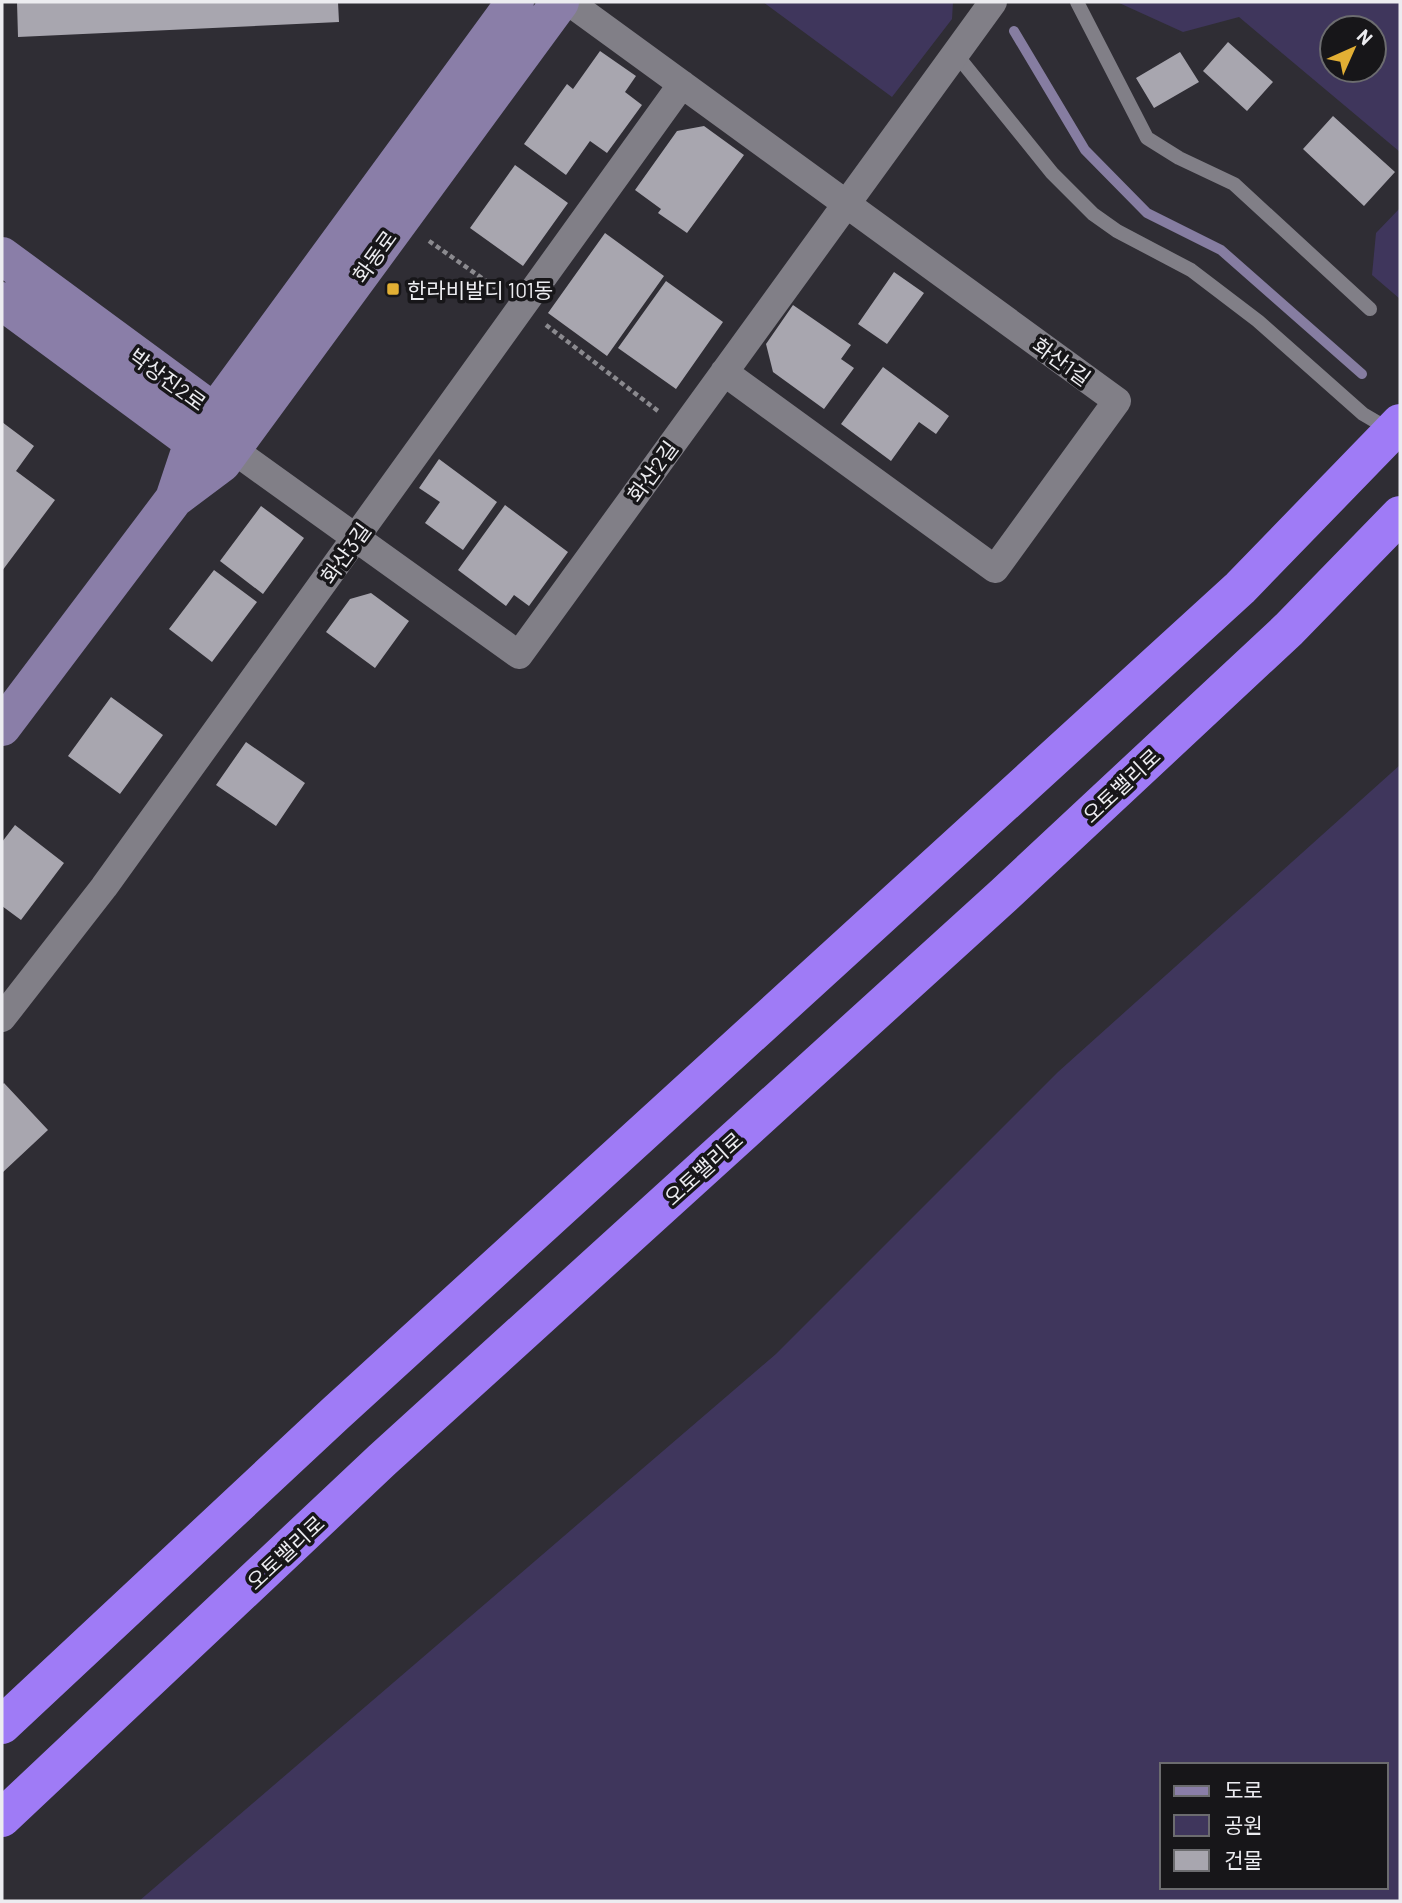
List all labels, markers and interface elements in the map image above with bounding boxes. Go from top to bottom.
north arrow [1318,14,1388,84]
text: N [1353,24,1378,49]
street label: 화동로 [347,225,401,287]
place label: 한라비발디 101동 [407,277,553,302]
marker: 한라비발디 101동 [385,281,401,297]
street label: 화산1길 [1028,332,1096,390]
street label: 박상진2로 [125,343,211,415]
street label: 화산2길 [622,436,682,506]
street label: 화산3길 [315,518,375,588]
street label: 오토밸리로 [1077,743,1165,827]
street label: 오토밸리로 [659,1126,747,1210]
street label: 오토밸리로 [241,1510,329,1594]
legend [1160,1763,1388,1889]
text: 도로 [1224,1777,1263,1802]
text: 공원 [1224,1812,1263,1837]
text: 건물 [1224,1847,1263,1872]

